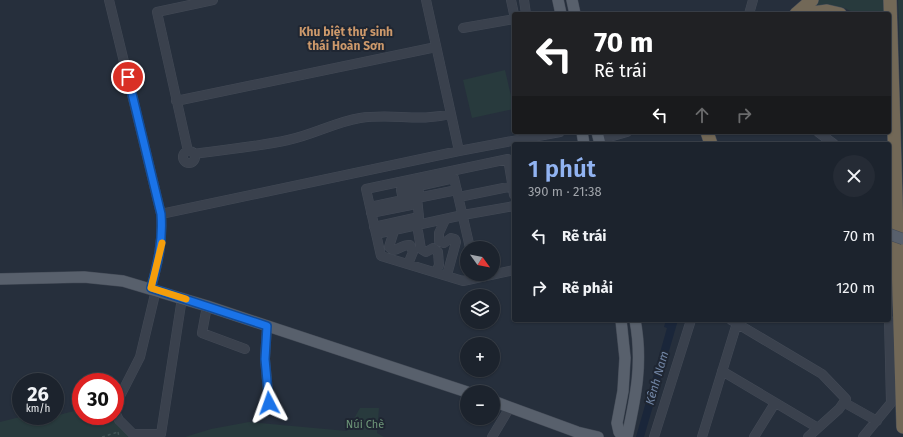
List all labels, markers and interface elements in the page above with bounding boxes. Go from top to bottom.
district label: Khu biệt thự sinh thái Hoàn Sơn [299,25,393,53]
text: 70 m [594,26,653,59]
icon: left [528,28,580,80]
pin [111,60,145,94]
text: Rẽ trái [594,60,647,82]
icon: arrive [117,66,139,88]
icon: left [649,104,671,126]
icon: ahead [691,104,713,126]
icon: right [733,104,755,126]
text: 1 phút [528,155,596,183]
button: close [833,155,875,197]
text: 390 m · 21:38 [528,184,602,199]
icon: left [528,225,550,247]
text: Rẽ trái [562,227,607,245]
text: 70 m [843,227,875,245]
north arrow [460,241,500,281]
map controls [460,241,500,425]
icon: right [528,277,550,299]
text: Rẽ phải [562,279,613,297]
text: 120 m [836,279,875,297]
button: layers [460,289,500,329]
button: + [460,337,500,377]
water label: Kênh Nam [643,350,671,406]
speed limit sign: 30 [72,373,124,425]
text: 26 [27,382,49,406]
position arrow [248,382,290,424]
button: − [460,385,500,425]
text: km/h [26,403,50,415]
park label: Núi Chè [346,418,384,431]

